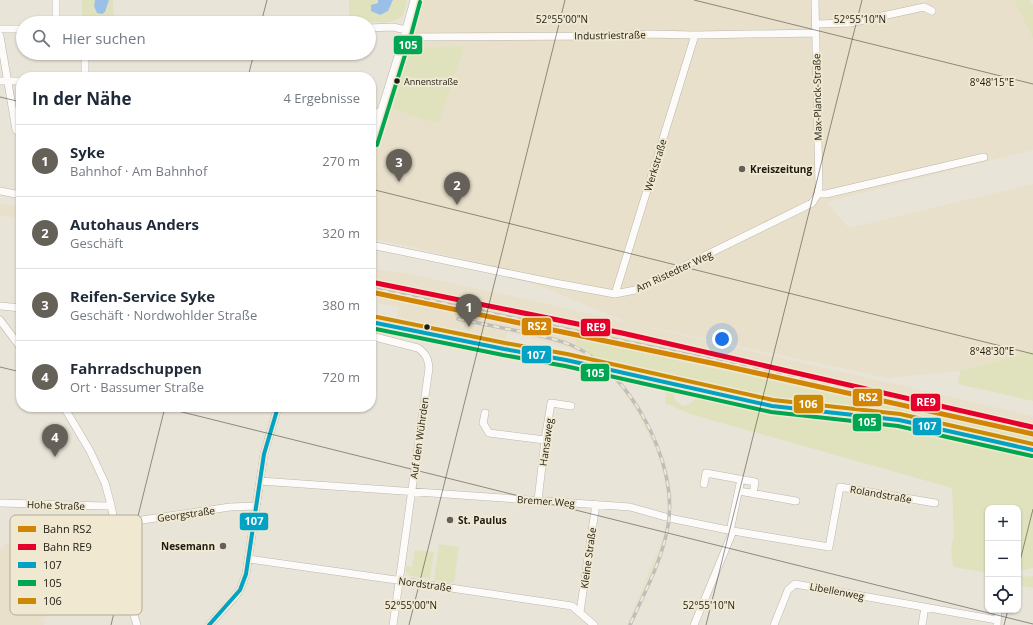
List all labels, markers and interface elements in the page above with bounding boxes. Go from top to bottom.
text: 52°55'00"N [536,12,588,26]
text: 52°55'10"N [834,12,886,26]
search box [16,16,376,60]
icon: search [30,27,52,49]
street label: Industriestraße [574,27,646,43]
text: Hier suchen [62,28,146,48]
line badge: 105 [393,35,423,55]
text: 105 [399,37,417,52]
street label: Max-Planck-Straße [809,53,825,141]
place label: Annenstraße [404,75,458,88]
text: 8°48'15"E [970,75,1014,89]
marker: Annenstraße [392,76,402,86]
text: In der Nähe [32,87,131,110]
text: 4 Ergebnisse [283,89,360,107]
street label: Werkstraße [640,137,670,193]
text: Syke [70,142,105,162]
pin: 3 [386,149,412,182]
text: 1 [41,152,49,170]
text: 270 m [322,152,360,170]
text: Bahnhof · Am Bahnhof [70,162,207,180]
place label: Kreiszeitung [750,162,812,176]
marker: Kreiszeitung [737,164,747,174]
pin: 2 [444,172,470,205]
text: Autohaus Anders [70,214,199,234]
text: 2 [41,224,49,242]
text: 320 m [322,224,360,242]
text: Geschäft [70,234,123,252]
street label: Am Ristedter Weg [633,247,715,295]
text: Reifen-Service Syke [70,286,215,306]
pin: 1 [456,294,482,327]
text: 3 [41,296,49,314]
text: 380 m [322,296,360,314]
text: Geschäft · Nordwohlder Straße [70,306,257,324]
line badge: RS2 [521,317,552,336]
text: RS2 [527,318,547,333]
line badge: RE9 [580,318,611,337]
text: RE9 [586,319,606,334]
unlabelled marker [422,322,432,332]
your location [712,329,732,349]
text: 8°48'30"E [970,344,1014,358]
line badge: 107 [521,345,552,364]
text: 107 [527,347,545,362]
text: Fahrradschuppen [70,358,202,378]
line badge: 105 [580,363,610,382]
text: 105 [586,365,604,380]
text: 4 [41,368,49,386]
text: 720 m [322,368,360,386]
text: Ort · Bassumer Straße [70,378,204,396]
line badge: RS2 [852,388,883,407]
text: RS2 [858,389,878,404]
line badge: RE9 [910,393,941,412]
line badge: 106 [793,394,824,414]
text: RE9 [916,394,936,409]
street label: Auf den Wührden [406,396,432,480]
text: 106 [799,396,817,411]
line badge: 105 [852,413,882,432]
text: 105 [858,414,876,429]
street label: Hansaweg [536,417,556,467]
line badge: 107 [912,417,942,436]
text: 107 [918,418,936,433]
pin: 4 [42,424,68,457]
street label: Rolandstraße [849,482,913,506]
street label: Bremer Weg [517,492,576,510]
street label: Hohe Straße [27,497,86,513]
street label: Georgstraße [156,503,216,525]
map controls [985,505,1021,613]
button: + [985,505,1021,541]
line badge: 107 [239,512,269,531]
text: 107 [245,513,263,528]
place label: St. Paulus [458,513,507,527]
legend [10,515,142,615]
marker: St. Paulus [445,515,455,525]
text: Bahn RS2 [43,521,92,536]
street label: Kleine Straße [577,526,599,590]
text: Bahn RE9 [43,539,92,554]
place label: Nesemann [161,539,215,553]
marker: Nesemann [218,541,228,551]
button: − [985,541,1021,577]
text: 107 [43,557,62,572]
street label: Nordstraße [397,573,453,595]
text: 105 [43,575,62,590]
button: locate [985,577,1021,613]
street label: Libellenweg [809,579,866,603]
text: 106 [43,593,62,608]
text: 52°55'00"N [385,598,437,612]
text: 52°55'10"N [683,598,735,612]

